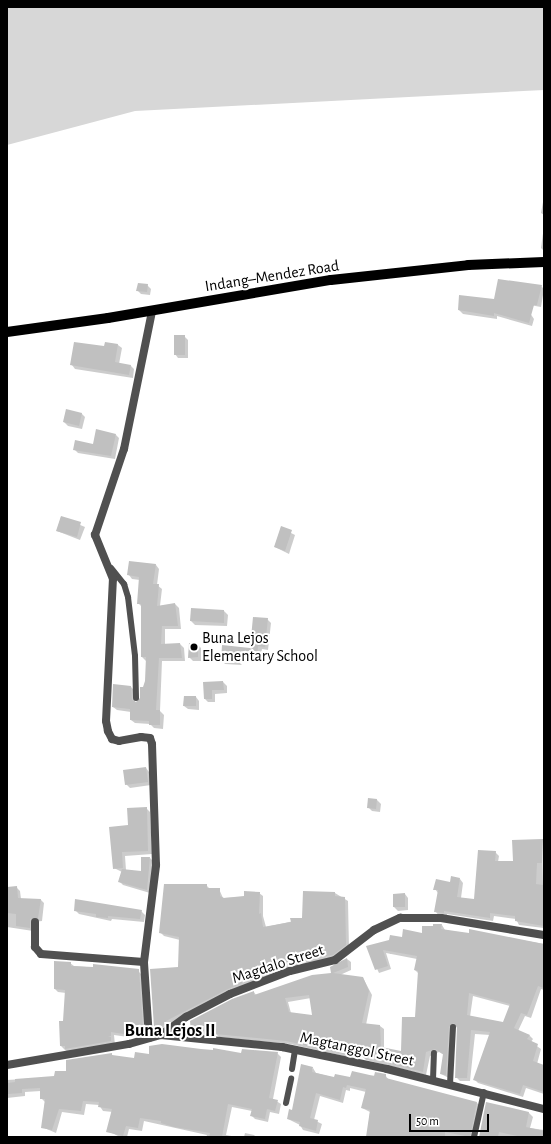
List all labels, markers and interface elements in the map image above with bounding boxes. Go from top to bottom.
street label: Indang–Mendez Road [203,256,341,296]
place label: Buna Lejos Elementary School [202,628,318,666]
marker: Buna Lejos Elementary School [189,642,199,652]
street label: Magdalo Street [230,940,326,988]
district label: Buna Lejos II [124,1020,216,1042]
street label: Magtanggol Street [298,1028,416,1070]
scale bar [411,1106,491,1132]
text: 50 m [416,1115,439,1127]

